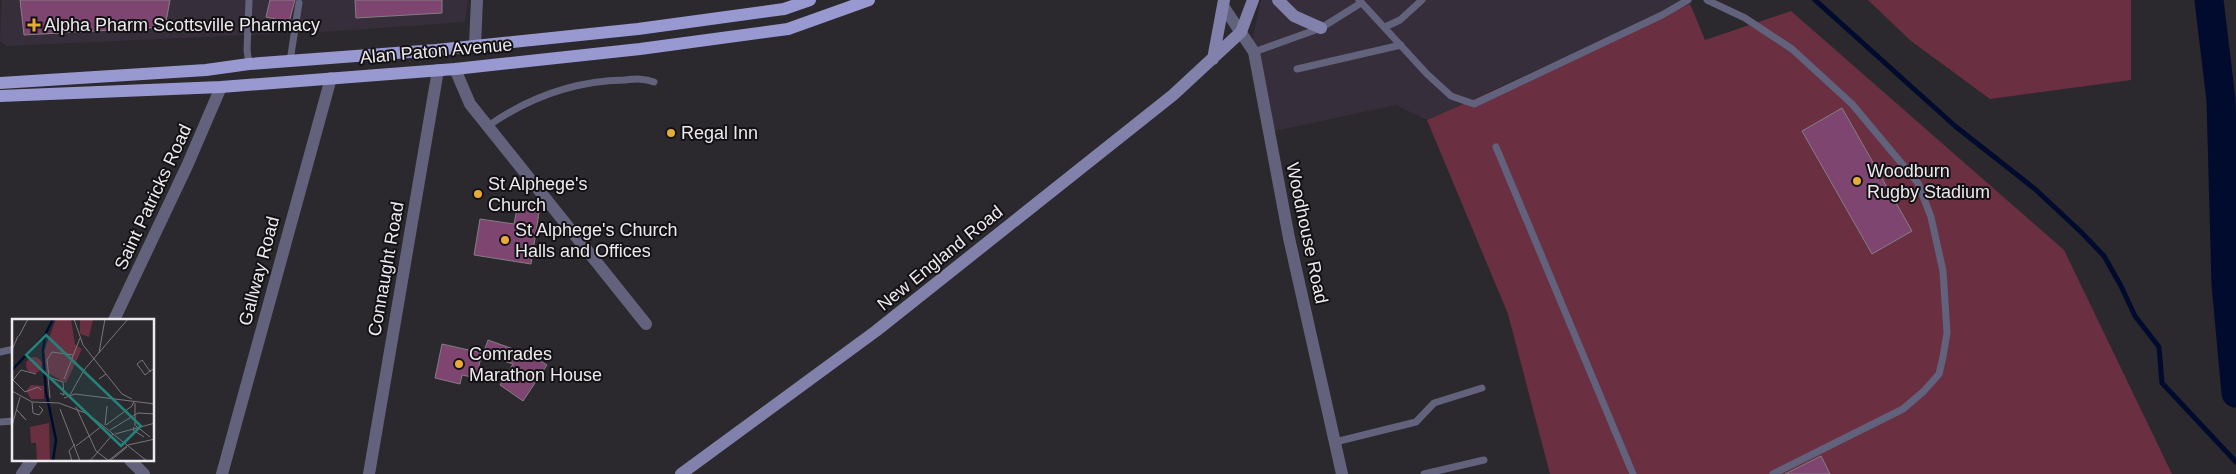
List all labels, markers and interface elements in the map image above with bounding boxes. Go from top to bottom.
place label: Alpha Pharm Scottsville Pharmacy [44,15,320,35]
marker: Alpha Pharm Scottsville Pharmacy [28,19,40,31]
street label: Alan Paton Avenue [359,34,513,68]
street label: Saint Patricks Road [111,121,195,273]
place label: Regal Inn [681,123,758,143]
marker: Regal Inn [665,127,677,139]
street label: Woodhouse Road [1282,161,1332,305]
place label: Woodburn Rugby Stadium [1867,161,1990,202]
place label: St Alphege's Church [488,174,588,215]
marker: Woodburn Rugby Stadium [1851,175,1863,187]
marker: St Alphege's Church [472,188,484,200]
street label: Connaught Road [364,200,408,338]
street label: New England Road [873,201,1007,315]
street label: Gallway Road [235,214,283,328]
place label: St Alphege's Church Halls and Offices [515,220,678,261]
marker: St Alphege's Church Halls and Offices [499,234,511,246]
inset map [12,319,155,462]
place label: Comrades Marathon House [469,344,602,385]
marker: Comrades Marathon House [453,358,465,370]

